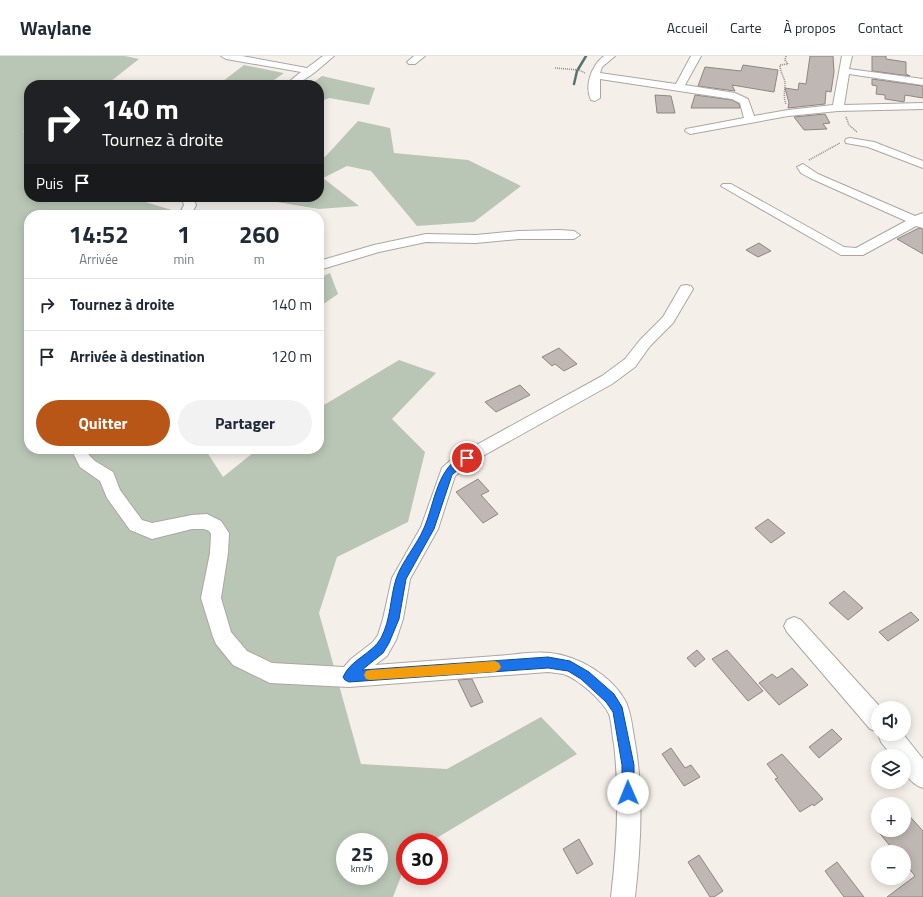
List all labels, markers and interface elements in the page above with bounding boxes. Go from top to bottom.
text: Waylane [20,13,92,42]
text: Accueil [667,17,708,38]
text: Carte [730,17,762,38]
text: À propos [784,17,836,38]
text: Contact [858,17,903,38]
text: 140 m [102,87,179,130]
icon: right [36,96,88,148]
text: Tournez à droite [102,126,223,153]
text: Puis [36,172,63,195]
icon: arrive [71,172,93,194]
text: 14:52 [69,216,129,252]
text: 1 [177,216,191,252]
text: 260 [239,216,279,252]
text: Arrivée [79,249,118,269]
text: min [173,249,194,269]
text: m [254,249,265,269]
text: Tournez à droite [70,293,175,316]
text: 140 m [271,293,312,316]
icon: right [36,294,58,316]
text: Arrivée à destination [70,345,205,368]
text: 120 m [271,345,312,368]
icon: arrive [36,346,58,368]
button: Quitter [36,400,170,446]
button: Partager [178,400,312,446]
pin [450,441,484,475]
icon: arrive [456,447,478,469]
map controls [871,701,911,885]
button: sound [871,701,911,741]
button: layers [871,749,911,789]
position arrow [607,772,649,814]
button: + [871,797,911,837]
speed limit sign: 30 [396,833,448,885]
text: 25 [351,838,373,869]
button: − [871,845,911,885]
text: km/h [351,861,373,876]

